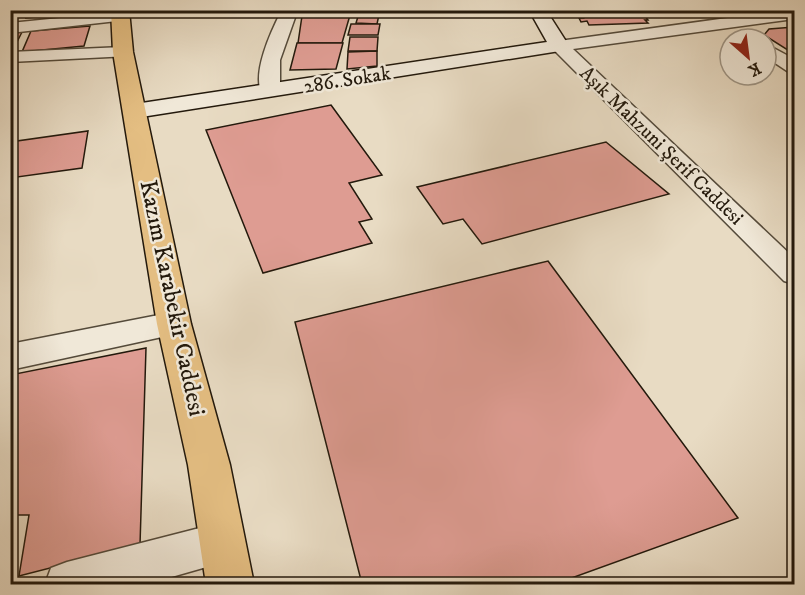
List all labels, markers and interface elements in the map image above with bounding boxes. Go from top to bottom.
north arrow [718,27,778,87]
text: K [744,58,764,81]
street label: 286. Sokak [302,61,393,100]
street label: Aşık Mahzuni Şerif Caddesi [574,61,748,231]
street label: Kazım Karabekir Caddesi [132,177,212,419]

